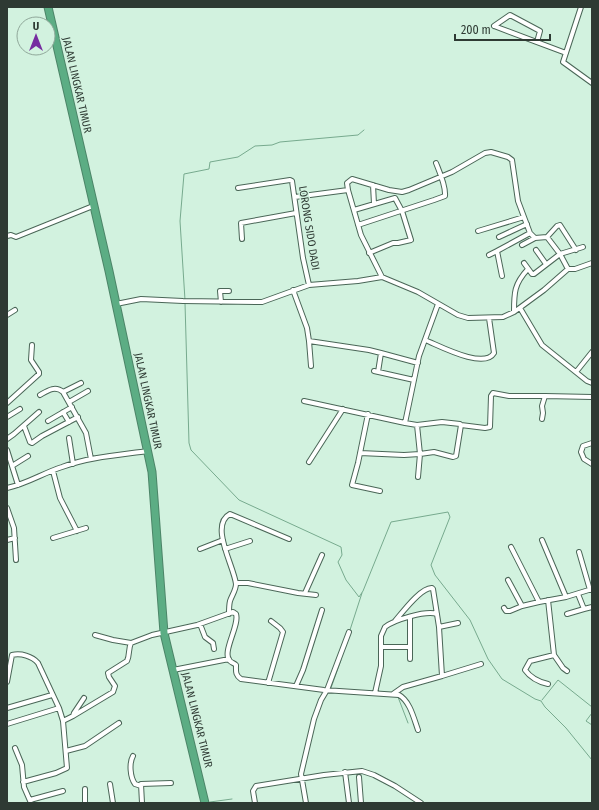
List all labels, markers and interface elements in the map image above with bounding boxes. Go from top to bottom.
north arrow [16,16,56,56]
scale bar [455,16,550,42]
text: U [33,20,39,33]
text: 200 m [461,23,491,37]
street label: JALAN LINGKAR TIMUR [60,36,94,134]
street label: LORONG SIDO DADI [296,185,322,271]
street label: JALAN LINGKAR TIMUR [131,352,165,450]
street label: JALAN LINGKAR TIMUR [179,671,215,769]

